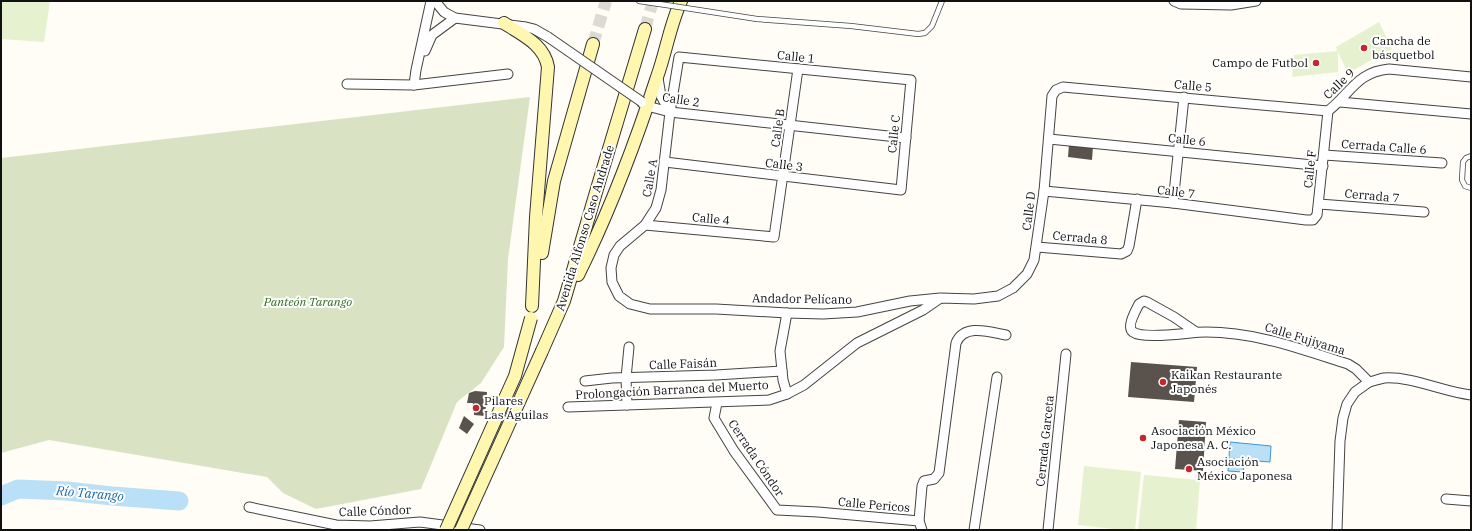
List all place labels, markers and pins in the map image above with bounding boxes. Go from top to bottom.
place label: Cancha de básquetbol [1372,33,1435,62]
marker: Cancha de básquetbol [1359,43,1369,53]
place label: Campo de Futbol [1212,55,1308,70]
marker: Campo de Futbol [1311,58,1321,68]
place label: Kaikan Restaurante Japonés [1171,367,1282,396]
marker: Kaikan Restaurante Japonés [1158,377,1168,387]
place label: Pilares Las Águilas [484,393,548,422]
marker: Pilares Las Águilas [471,403,481,413]
place label: Asociación México Japonesa A. C. [1151,423,1256,452]
marker: Asociación México Japonesa A. C. [1138,433,1148,443]
place label: Asociación México Japonesa [1197,454,1293,483]
marker: Asociación México Japonesa [1184,464,1194,474]

